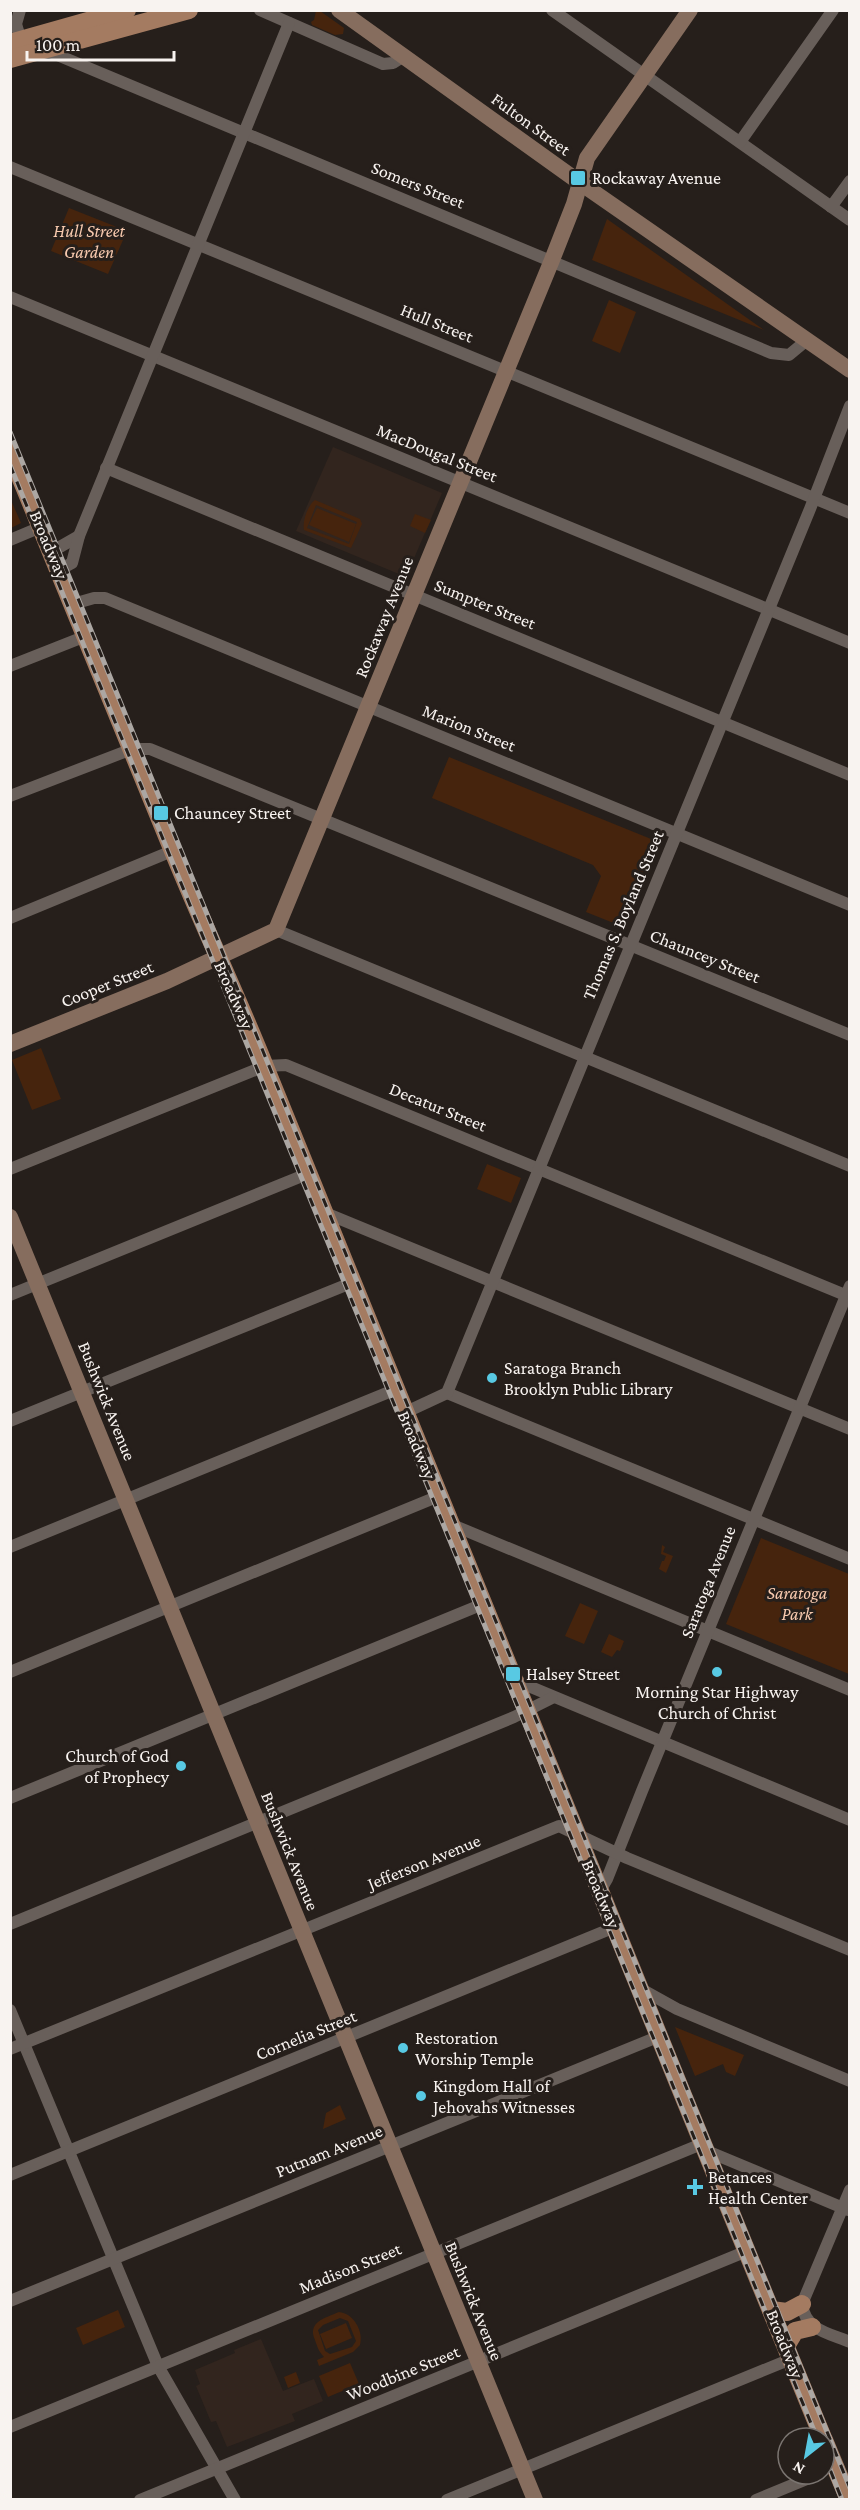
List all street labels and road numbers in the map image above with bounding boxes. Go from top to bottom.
street label: Fulton Street [488,89,575,160]
street label: Somers Street [369,157,468,213]
street label: Hull Street [398,299,477,347]
street label: MacDougal Street [374,420,501,487]
street label: Broadway [26,508,73,583]
street label: Rockaway Avenue [351,553,417,680]
street label: Sumpter Street [431,575,540,634]
street label: Marion Street [420,700,519,756]
street label: Thomas S. Boyland Street [578,826,668,1003]
street label: Chauncey Street [647,925,764,988]
street label: Cooper Street [58,956,157,1012]
street label: Broadway [210,958,258,1033]
street label: Decatur Street [386,1078,491,1136]
street label: Bushwick Avenue [74,1339,140,1463]
street label: Broadway [394,1408,441,1483]
street label: Saratoga Avenue [676,1523,740,1641]
street label: Bushwick Avenue [257,1789,323,1913]
street label: Jefferson Avenue [363,1830,483,1895]
street label: Broadway [578,1857,625,1932]
street label: Cornelia Street [253,2005,360,2064]
street label: Putnam Avenue [273,2120,385,2182]
street label: Madison Street [296,2238,405,2298]
street label: Bushwick Avenue [441,2239,507,2363]
street label: Broadway [762,2307,808,2382]
street label: Woodbine Street [344,2341,463,2405]

